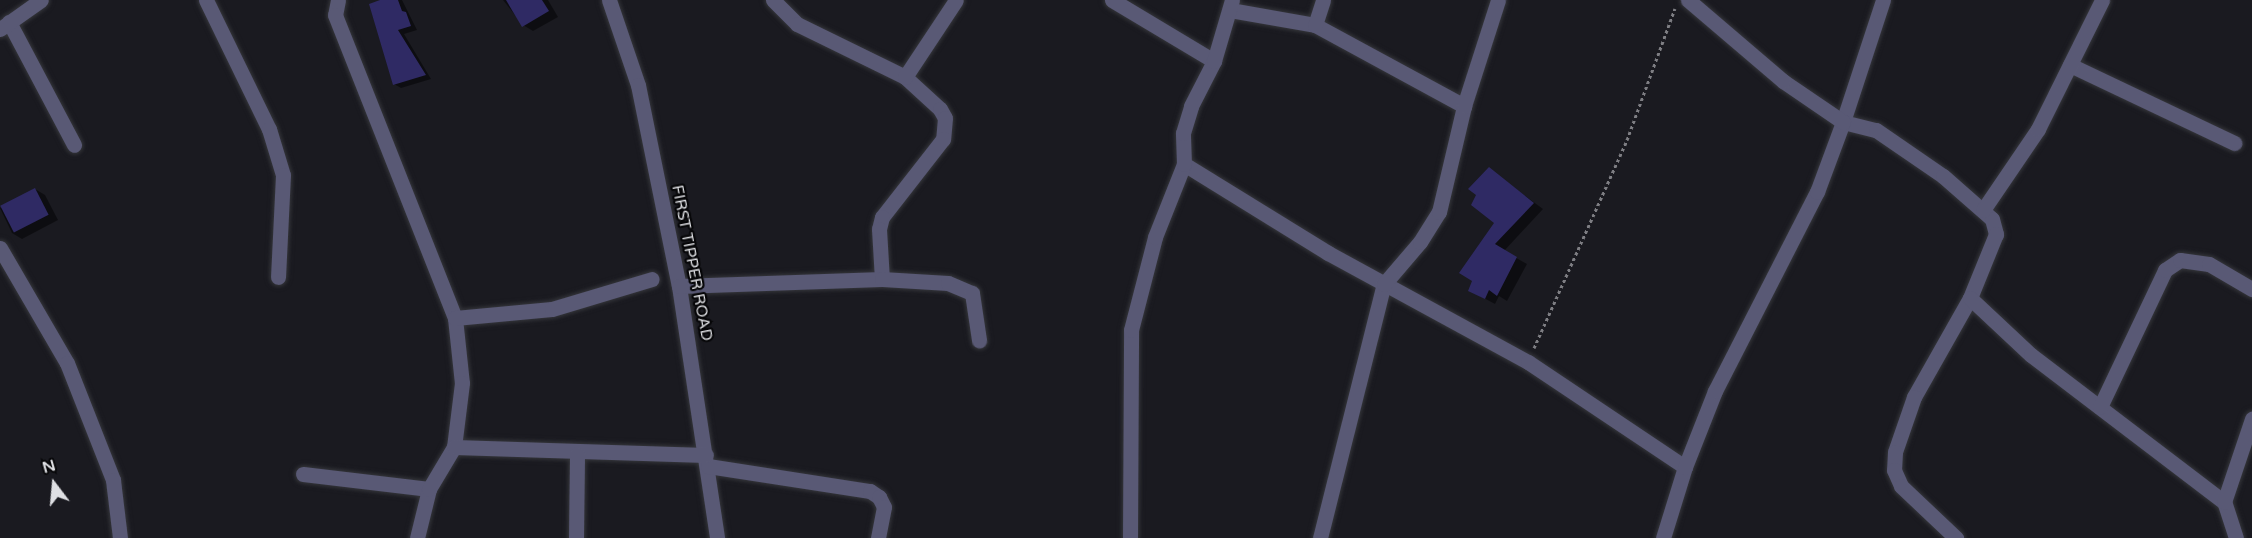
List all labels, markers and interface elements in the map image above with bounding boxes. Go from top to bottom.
street label: FIRST TIPPER ROAD [667,183,717,343]
north arrow [24,454,84,514]
text: N [40,455,58,478]

